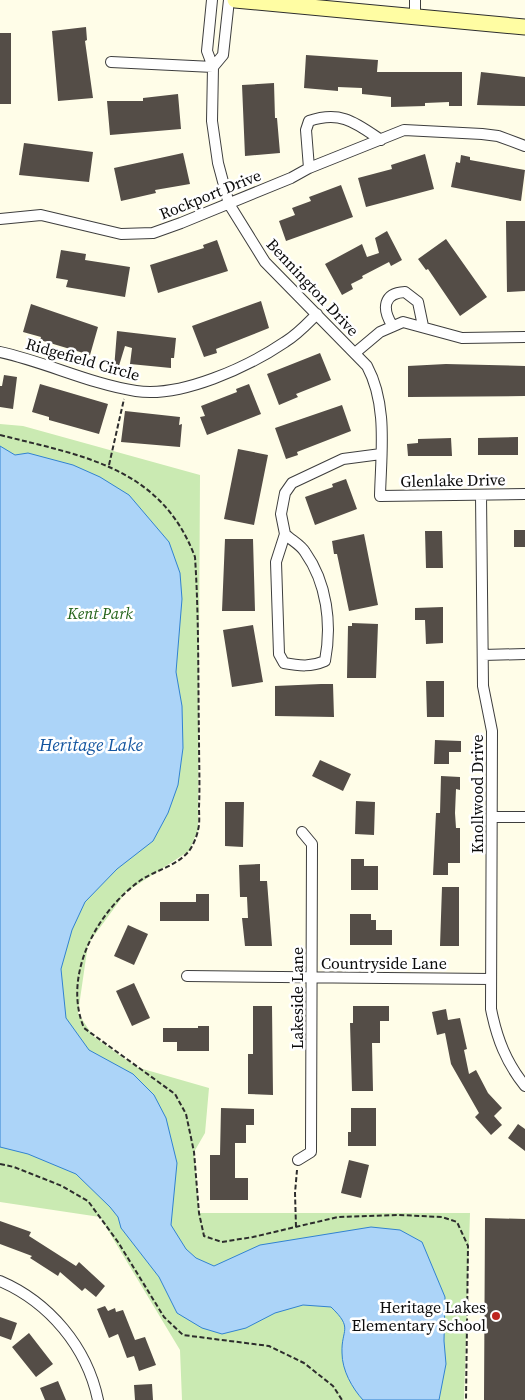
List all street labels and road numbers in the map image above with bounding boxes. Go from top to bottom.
street label: Rockport Drive [156,164,264,224]
street label: Bennington Drive [262,233,364,341]
street label: Ridgefield Circle [23,332,143,386]
street label: Glenlake Drive [400,468,506,492]
street label: Knollwood Drive [466,734,488,854]
street label: Lakeside Lane [286,947,308,1049]
street label: Countryside Lane [321,952,447,974]

